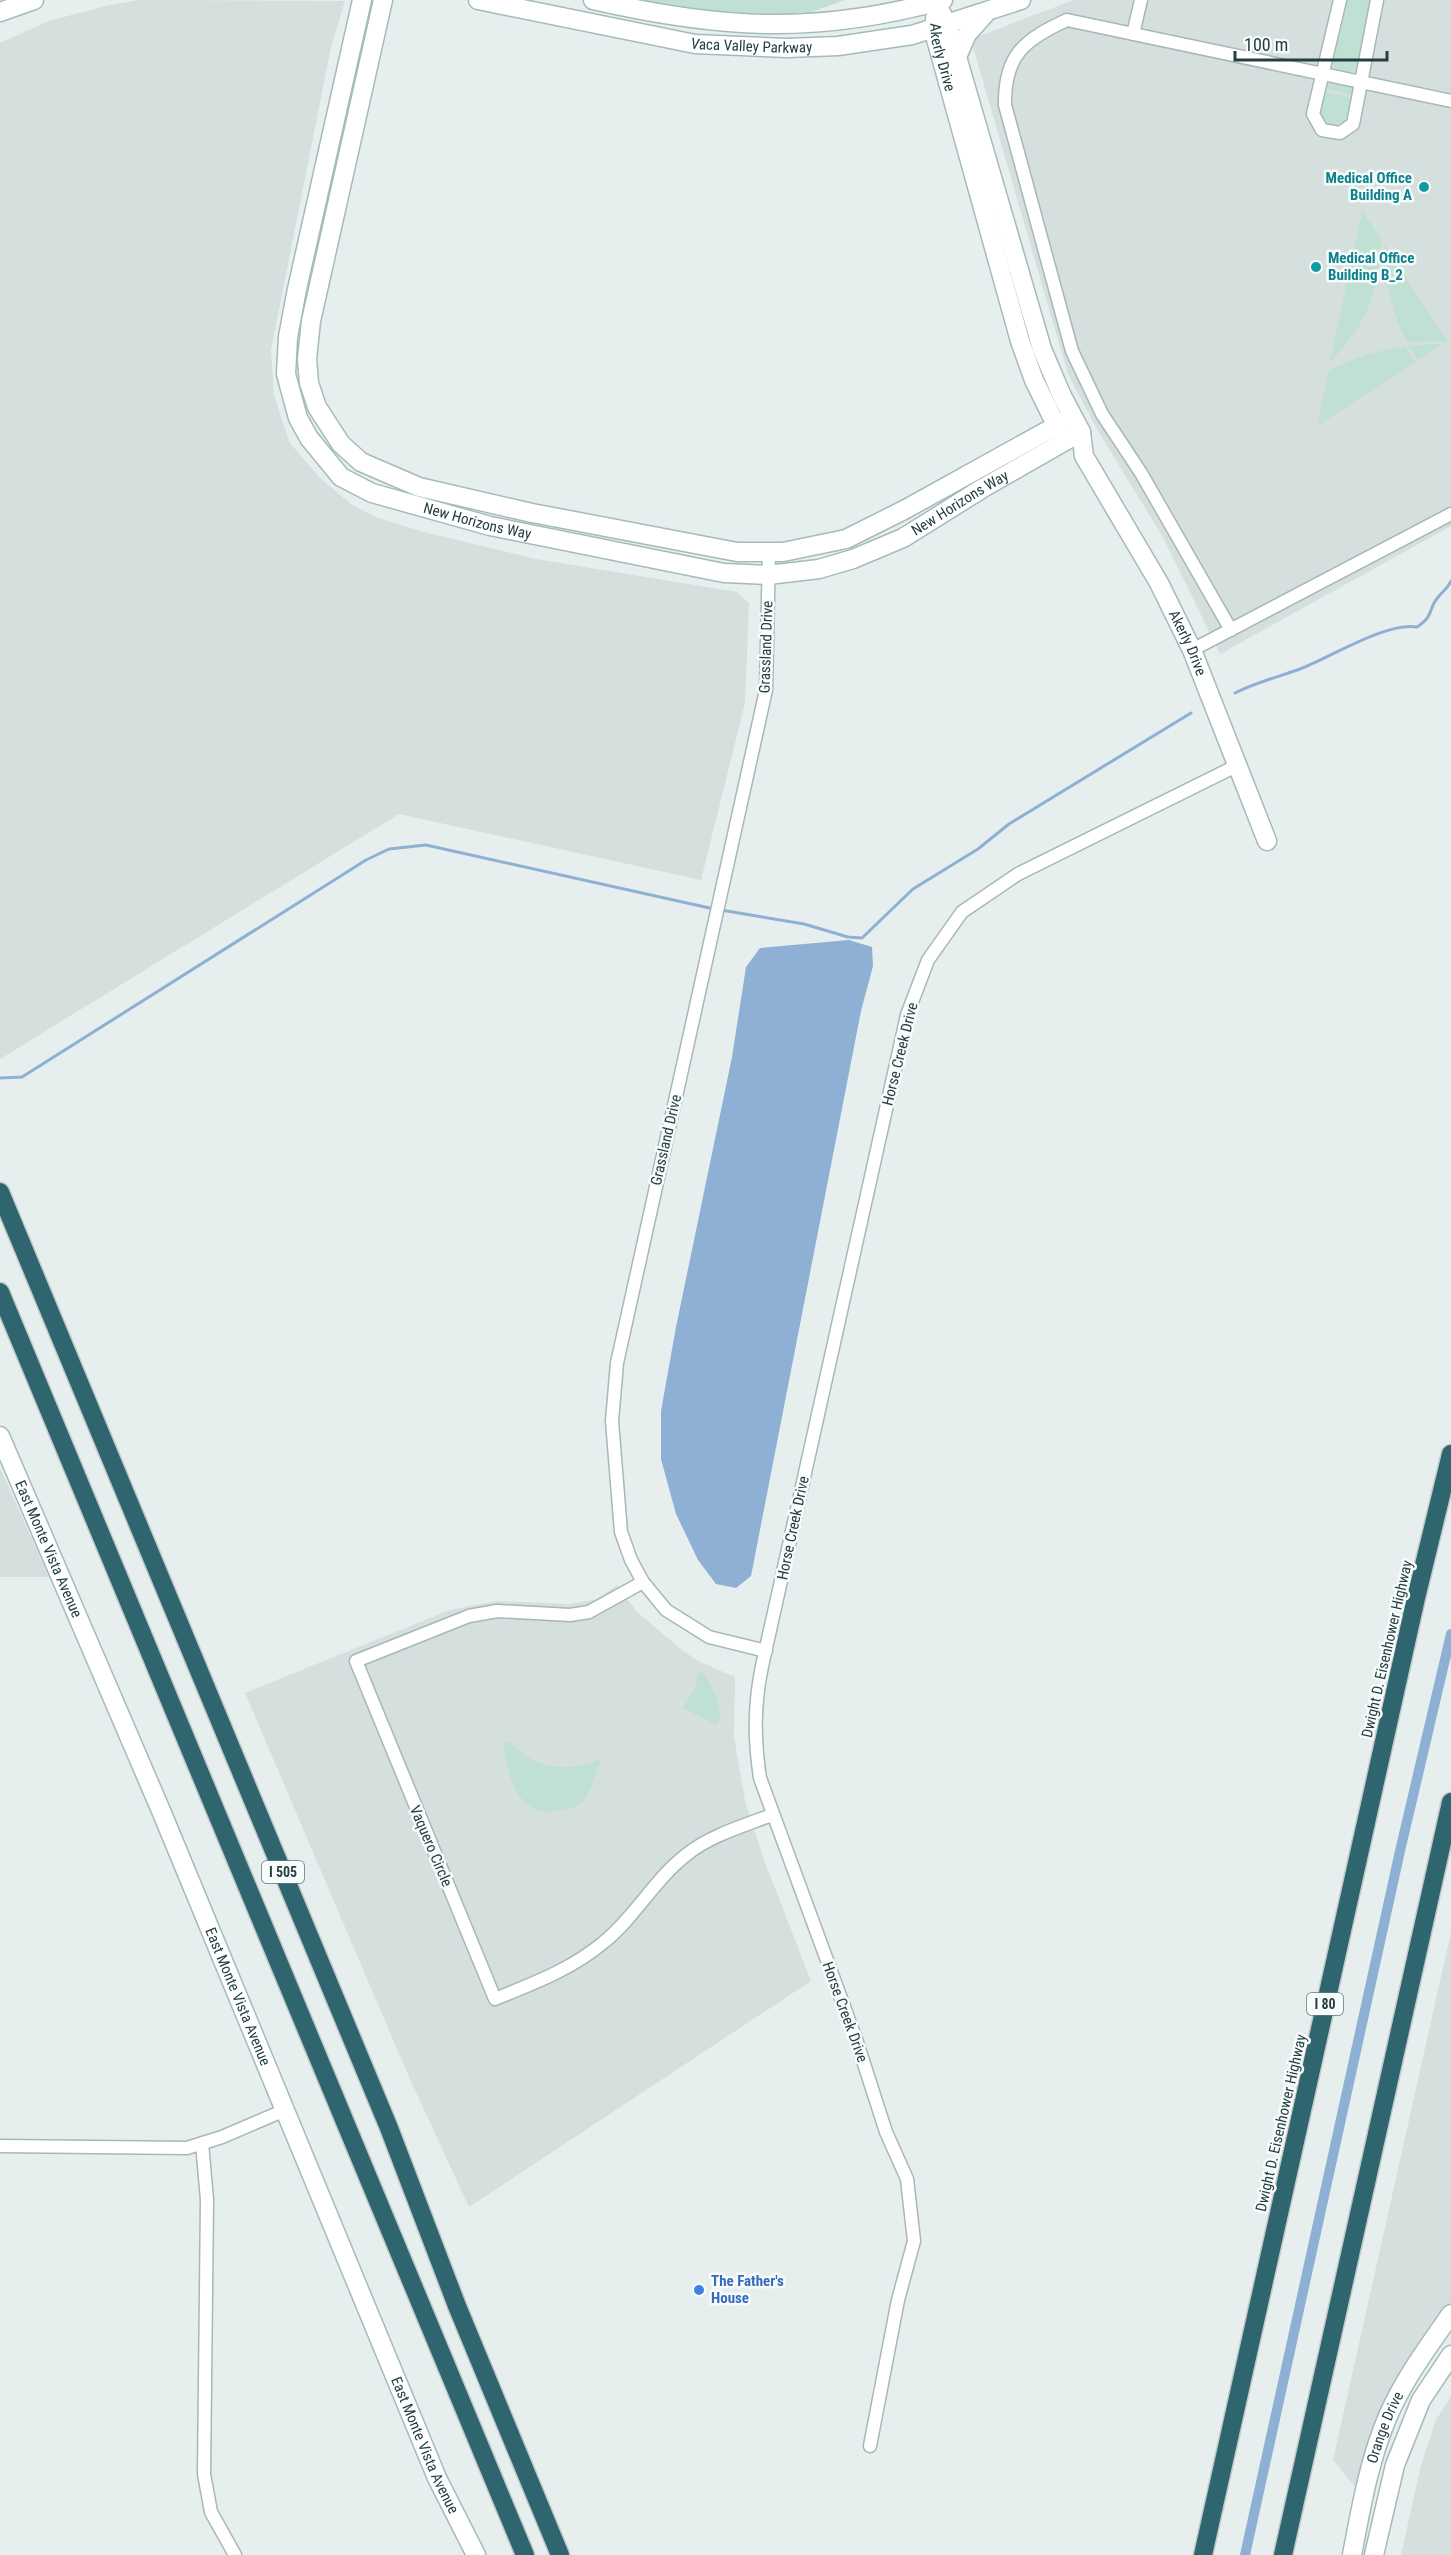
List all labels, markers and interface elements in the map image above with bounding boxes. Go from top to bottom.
street label: Akerly Drive [926,23,959,93]
scale bar [1235,24,1386,62]
street label: Vaca Valley Parkway [689,34,813,57]
text: 100 m [1244,34,1288,55]
place label: Medical Office Building A [1326,169,1412,204]
marker: Medical Office Building A [1417,180,1431,194]
place label: Medical Office Building B_2 [1328,249,1414,284]
marker: Medical Office Building B_2 [1309,260,1323,274]
street label: New Horizons Way [908,466,1012,539]
street label: New Horizons Way [421,499,533,543]
street label: Grassland Drive [755,600,777,694]
street label: Akerly Drive [1165,607,1210,678]
street label: Horse Creek Drive [878,1000,922,1108]
street label: Grassland Drive [647,1093,685,1187]
street label: Horse Creek Drive [773,1474,813,1582]
street label: East Monte Vista Avenue [11,1478,86,1620]
street label: Dwight D. Eisenhower Highway [1358,1559,1416,1739]
street label: Vaquero Circle [406,1803,456,1889]
road number: I 505 [262,1861,304,1883]
street label: East Monte Vista Avenue [201,1925,274,2068]
street label: Horse Creek Drive [818,1959,872,2065]
road number: I 80 [1307,1993,1343,2015]
street label: Dwight D. Eisenhower Highway [1252,2033,1310,2213]
place label: The Father's House [711,2272,784,2307]
marker: The Father's House [692,2283,706,2297]
street label: East Monte Vista Avenue [387,2374,463,2517]
street label: Orange Drive [1363,2388,1407,2465]

